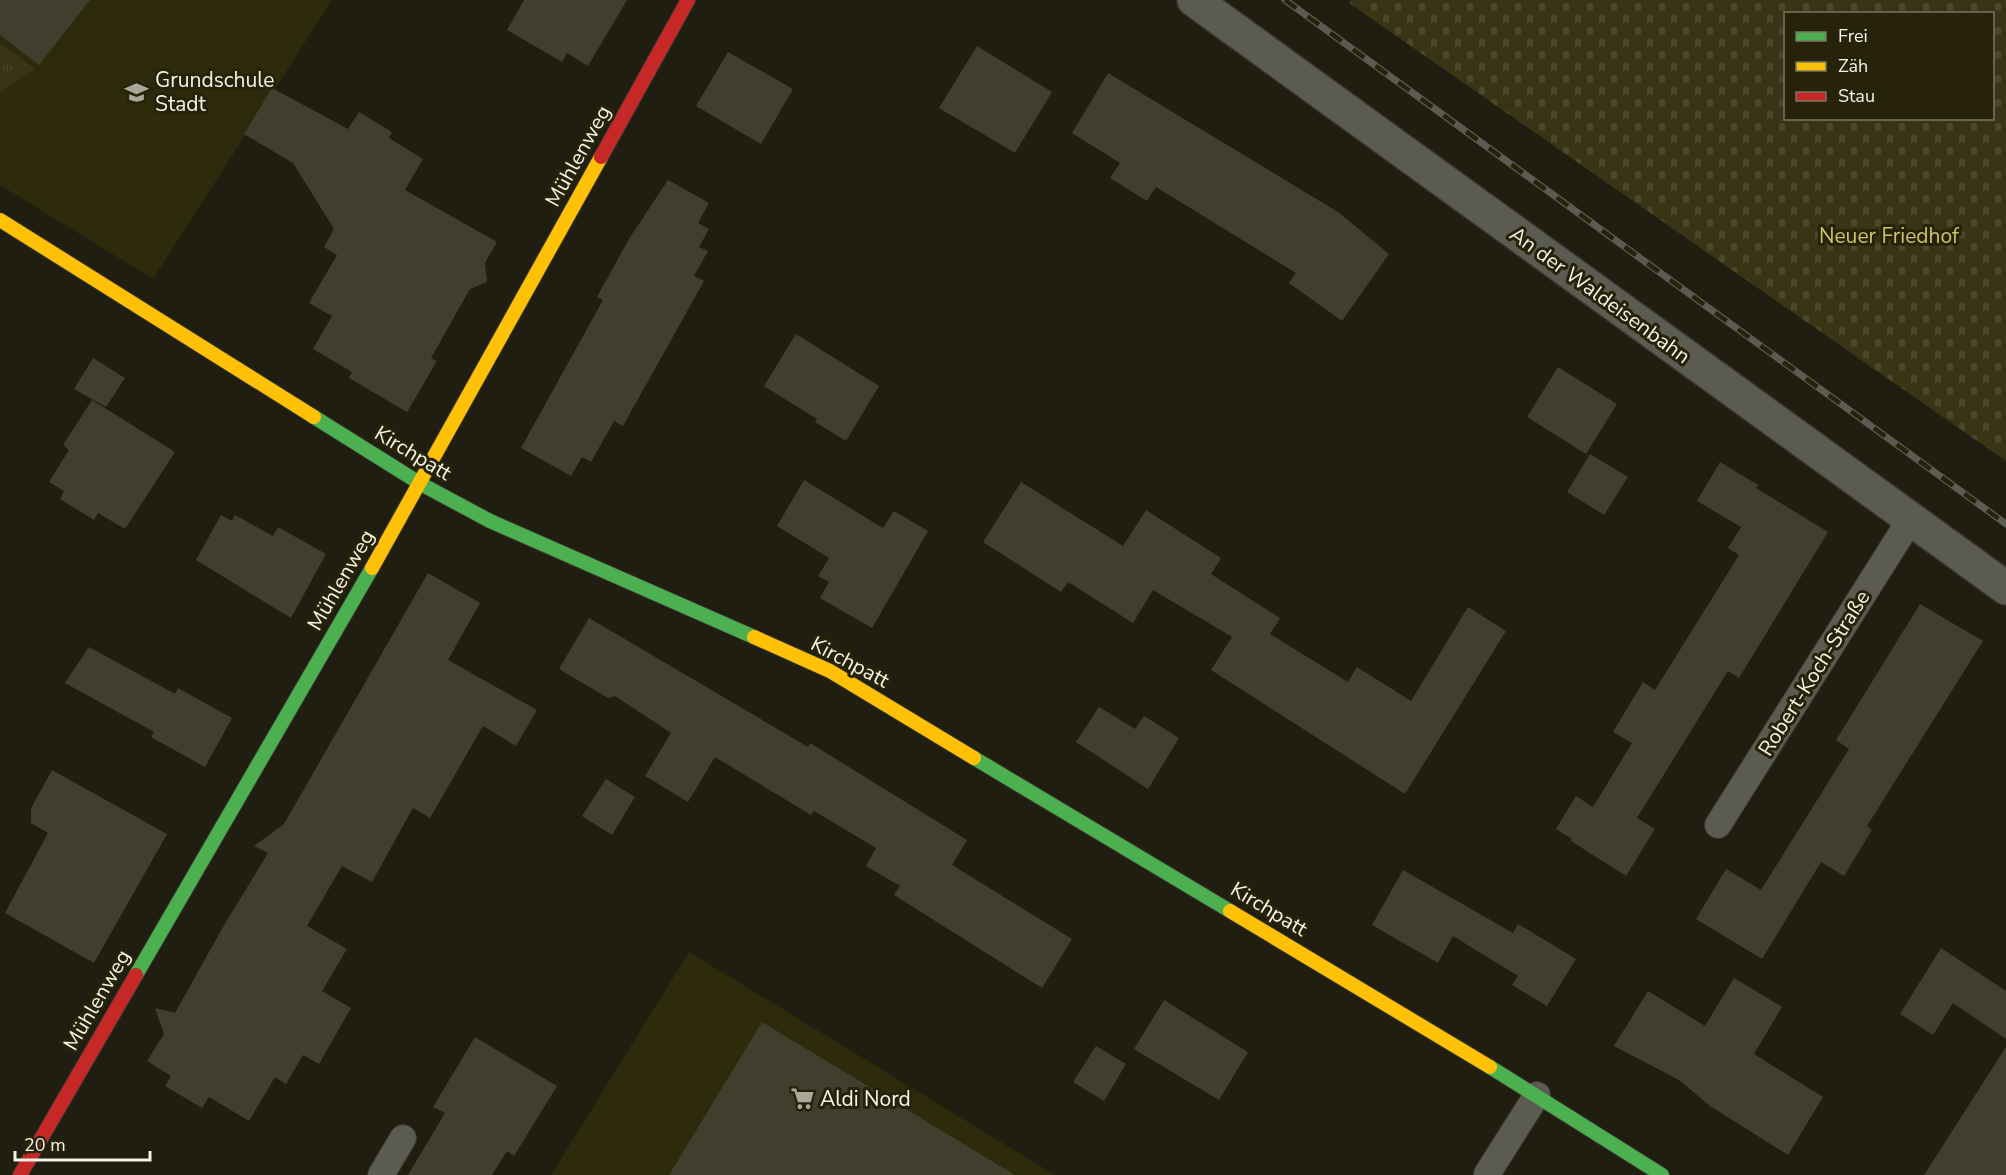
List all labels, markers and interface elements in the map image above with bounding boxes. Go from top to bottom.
legend [1784,12,1994,120]
text: Frei [1838,24,1868,48]
text: Zäh [1838,54,1868,78]
place label: Grundschule Stadt [155,66,275,118]
school or university icon: Grundschule Stadt [124,79,150,105]
text: Stau [1838,84,1875,108]
street label: Mühlenweg [539,100,617,212]
street label: An der Waldeisenbahn [1504,220,1696,370]
park label: Neuer Friedhof [1819,222,1960,250]
street label: Kirchpatt [369,419,457,487]
street label: Mühlenweg [301,525,381,635]
street label: Robert-Koch-Straße [1752,585,1876,761]
street label: Kirchpatt [806,630,895,695]
street label: Kirchpatt [1225,875,1313,943]
street label: Mühlenweg [57,945,137,1055]
place label: Aldi Nord [820,1085,911,1113]
supermarket icon: Aldi Nord [789,1086,815,1112]
scale bar [15,1124,150,1162]
text: 20 m [24,1133,66,1157]

